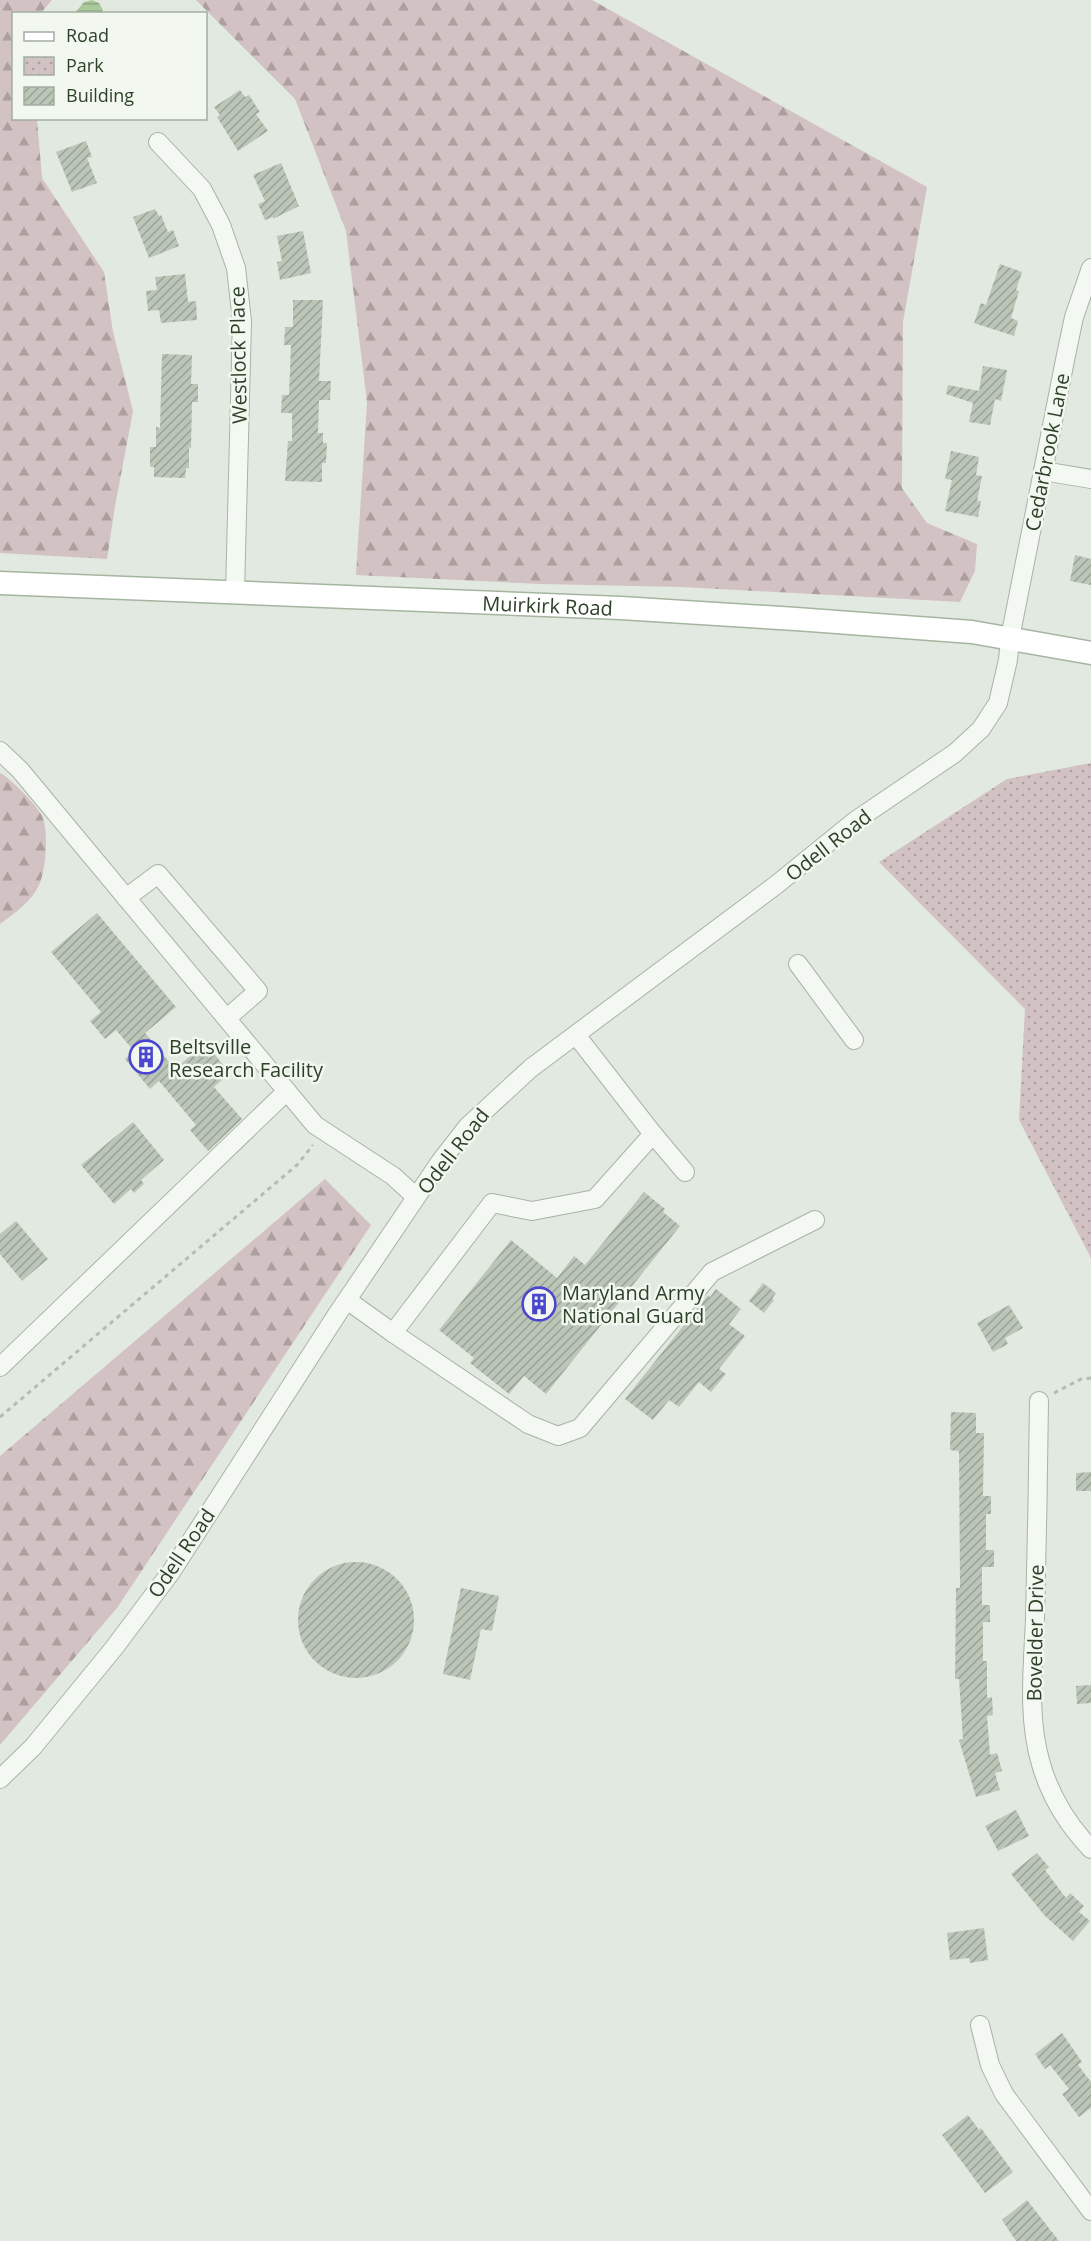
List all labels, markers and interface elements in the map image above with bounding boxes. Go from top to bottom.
legend [12,12,207,120]
text: Road [66,23,109,47]
text: Park [66,53,104,77]
text: Building [66,83,134,107]
street label: Westlock Place [223,286,253,424]
street label: Cedarbrook Lane [1018,371,1076,533]
street label: Muirkirk Road [482,589,613,621]
street label: Odell Road [779,803,877,887]
place label: Beltsville Research Facility [169,1033,324,1083]
building icon: Beltsville Research Facility [128,1039,164,1075]
street label: Odell Road [411,1102,495,1200]
place label: Maryland Army National Guard [562,1279,705,1329]
building icon: Maryland Army National Guard [521,1286,557,1322]
street label: Odell Road [141,1503,221,1603]
street label: Bovelder Drive [1020,1564,1050,1702]

